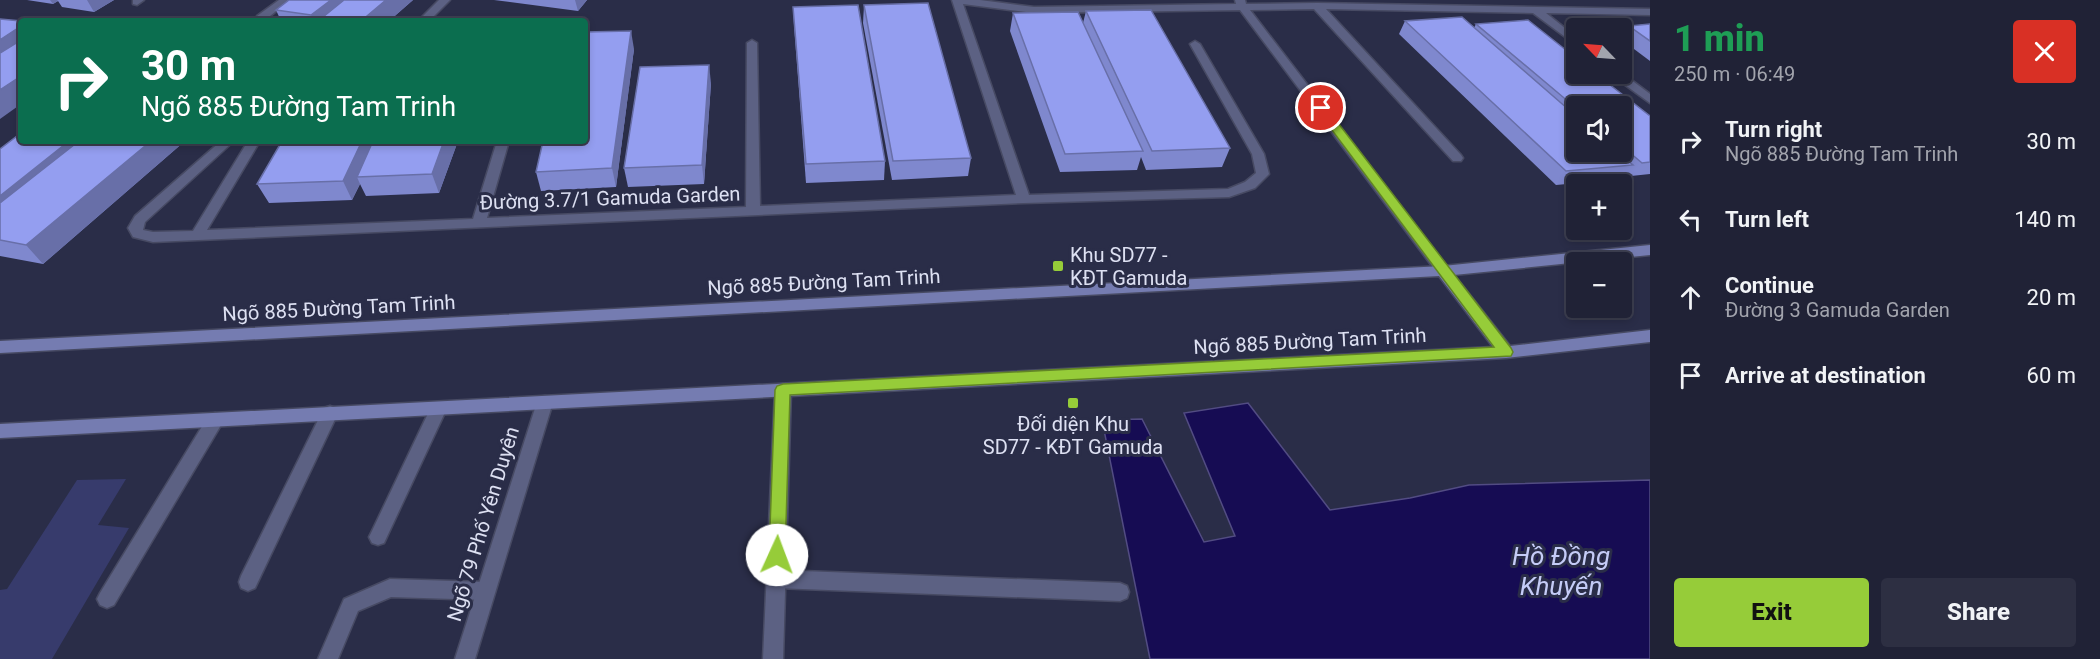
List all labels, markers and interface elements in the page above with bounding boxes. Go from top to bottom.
north arrow [1566,18,1632,84]
map controls [1566,18,1632,318]
text: 1 min [1674,18,1765,60]
button: close [2013,20,2076,83]
text: 30 m [141,41,236,90]
icon: right [42,42,120,120]
text: 250 m · 06:49 [1674,62,1795,86]
pin [1295,82,1346,133]
text: Ngõ 885 Đường Tam Trinh [141,91,456,123]
icon: arrive [1304,91,1337,124]
button: sound [1566,96,1632,162]
text: Turn right [1725,117,1822,142]
icon: right [1674,125,1707,158]
text: 30 m [2027,129,2076,154]
text: Ngõ 885 Đường Tam Trinh [1725,142,1958,166]
button: + [1566,174,1632,240]
street label: Đường 3.7/1 Gamuda Garden [479,181,741,215]
icon: left [1674,203,1707,236]
text: Turn left [1725,207,1809,232]
text: 140 m [2014,207,2076,232]
place label: Khu SD77 - KĐT Gamuda [1070,243,1187,290]
button: − [1566,252,1632,318]
marker: Khu SD77 - KĐT Gamuda [1051,259,1065,273]
street label: Ngõ 885 Đường Tam Trinh [707,264,941,300]
text: Continue [1725,273,1814,298]
icon: ahead [1674,281,1707,314]
text: 20 m [2027,285,2076,310]
street label: Ngõ 885 Đường Tam Trinh [222,290,456,326]
text: Đường 3 Gamuda Garden [1725,298,1950,322]
street label: Ngõ 885 Đường Tam Trinh [1193,323,1427,359]
icon: arrive [1674,359,1707,392]
text: Arrive at destination [1725,363,1926,388]
text: 60 m [2027,363,2076,388]
marker: Đối diện Khu SD77 - KĐT Gamuda [1066,396,1080,410]
place label: Đối diện Khu SD77 - KĐT Gamuda [983,412,1163,459]
street label: Ngõ 79 Phố Yên Duyên [442,424,524,624]
position arrow [745,523,809,587]
water label: Hồ Đồng Khuyến [1512,541,1610,601]
button: Exit [1674,578,1869,647]
button: Share [1881,578,2076,647]

